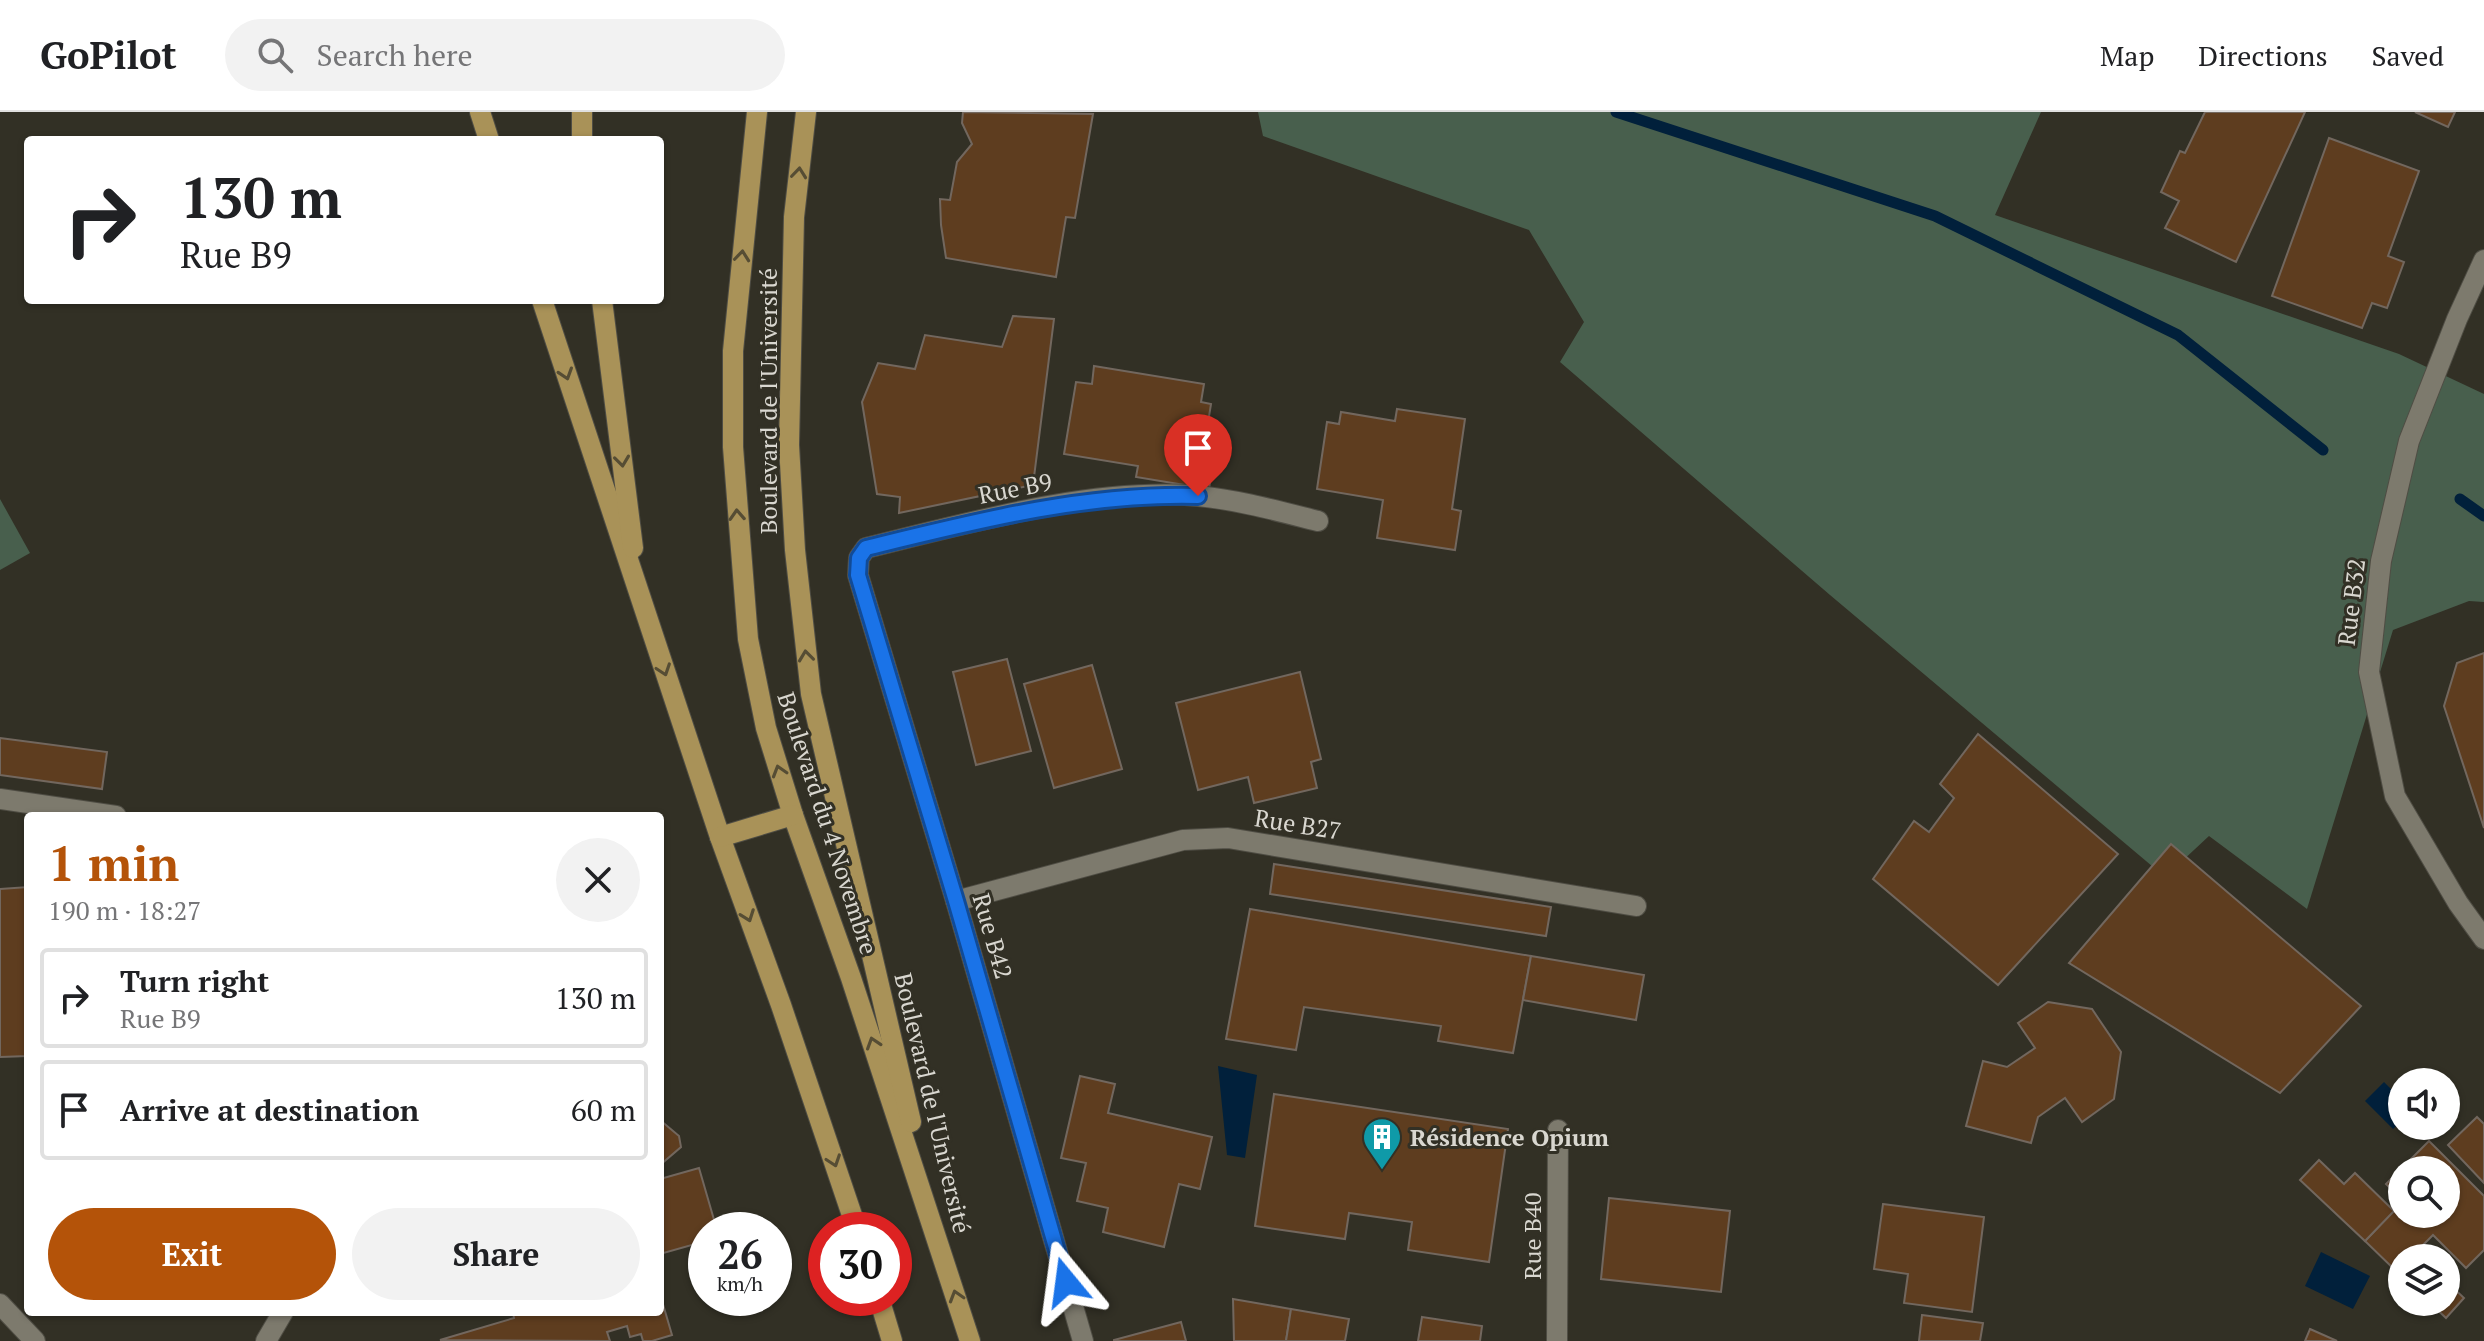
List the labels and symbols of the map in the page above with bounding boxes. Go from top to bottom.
one-way arrow [790,166,807,179]
one-way arrow [734,249,751,262]
street label: Boulevard de l'Université [752,268,784,534]
one-way arrow [557,366,573,380]
pin [1164,414,1232,496]
one-way arrow [613,454,630,468]
street label: Rue B9 [975,465,1055,511]
one-way arrow [729,508,746,521]
street label: Rue B32 [2330,557,2372,647]
one-way arrow [798,649,815,663]
one-way arrow [654,662,670,676]
street label: Boulevard du 4 Novembre [770,688,886,958]
one-way arrow [773,765,789,779]
street label: Rue B27 [1252,801,1344,847]
street label: Rue B42 [966,890,1020,982]
one-way arrow [739,908,755,922]
street label: Boulevard de l'Université [887,970,979,1236]
one-way arrow [866,1037,882,1051]
building icon: Résidence Opium [1361,1116,1403,1171]
place label: Résidence Opium [1410,1121,1609,1153]
one-way arrow [824,1153,840,1167]
street label: Rue B40 [1516,1192,1548,1280]
speed limit sign: 30 [808,1212,912,1316]
position arrow [1024,1240,1108,1324]
one-way arrow [949,1289,965,1303]

